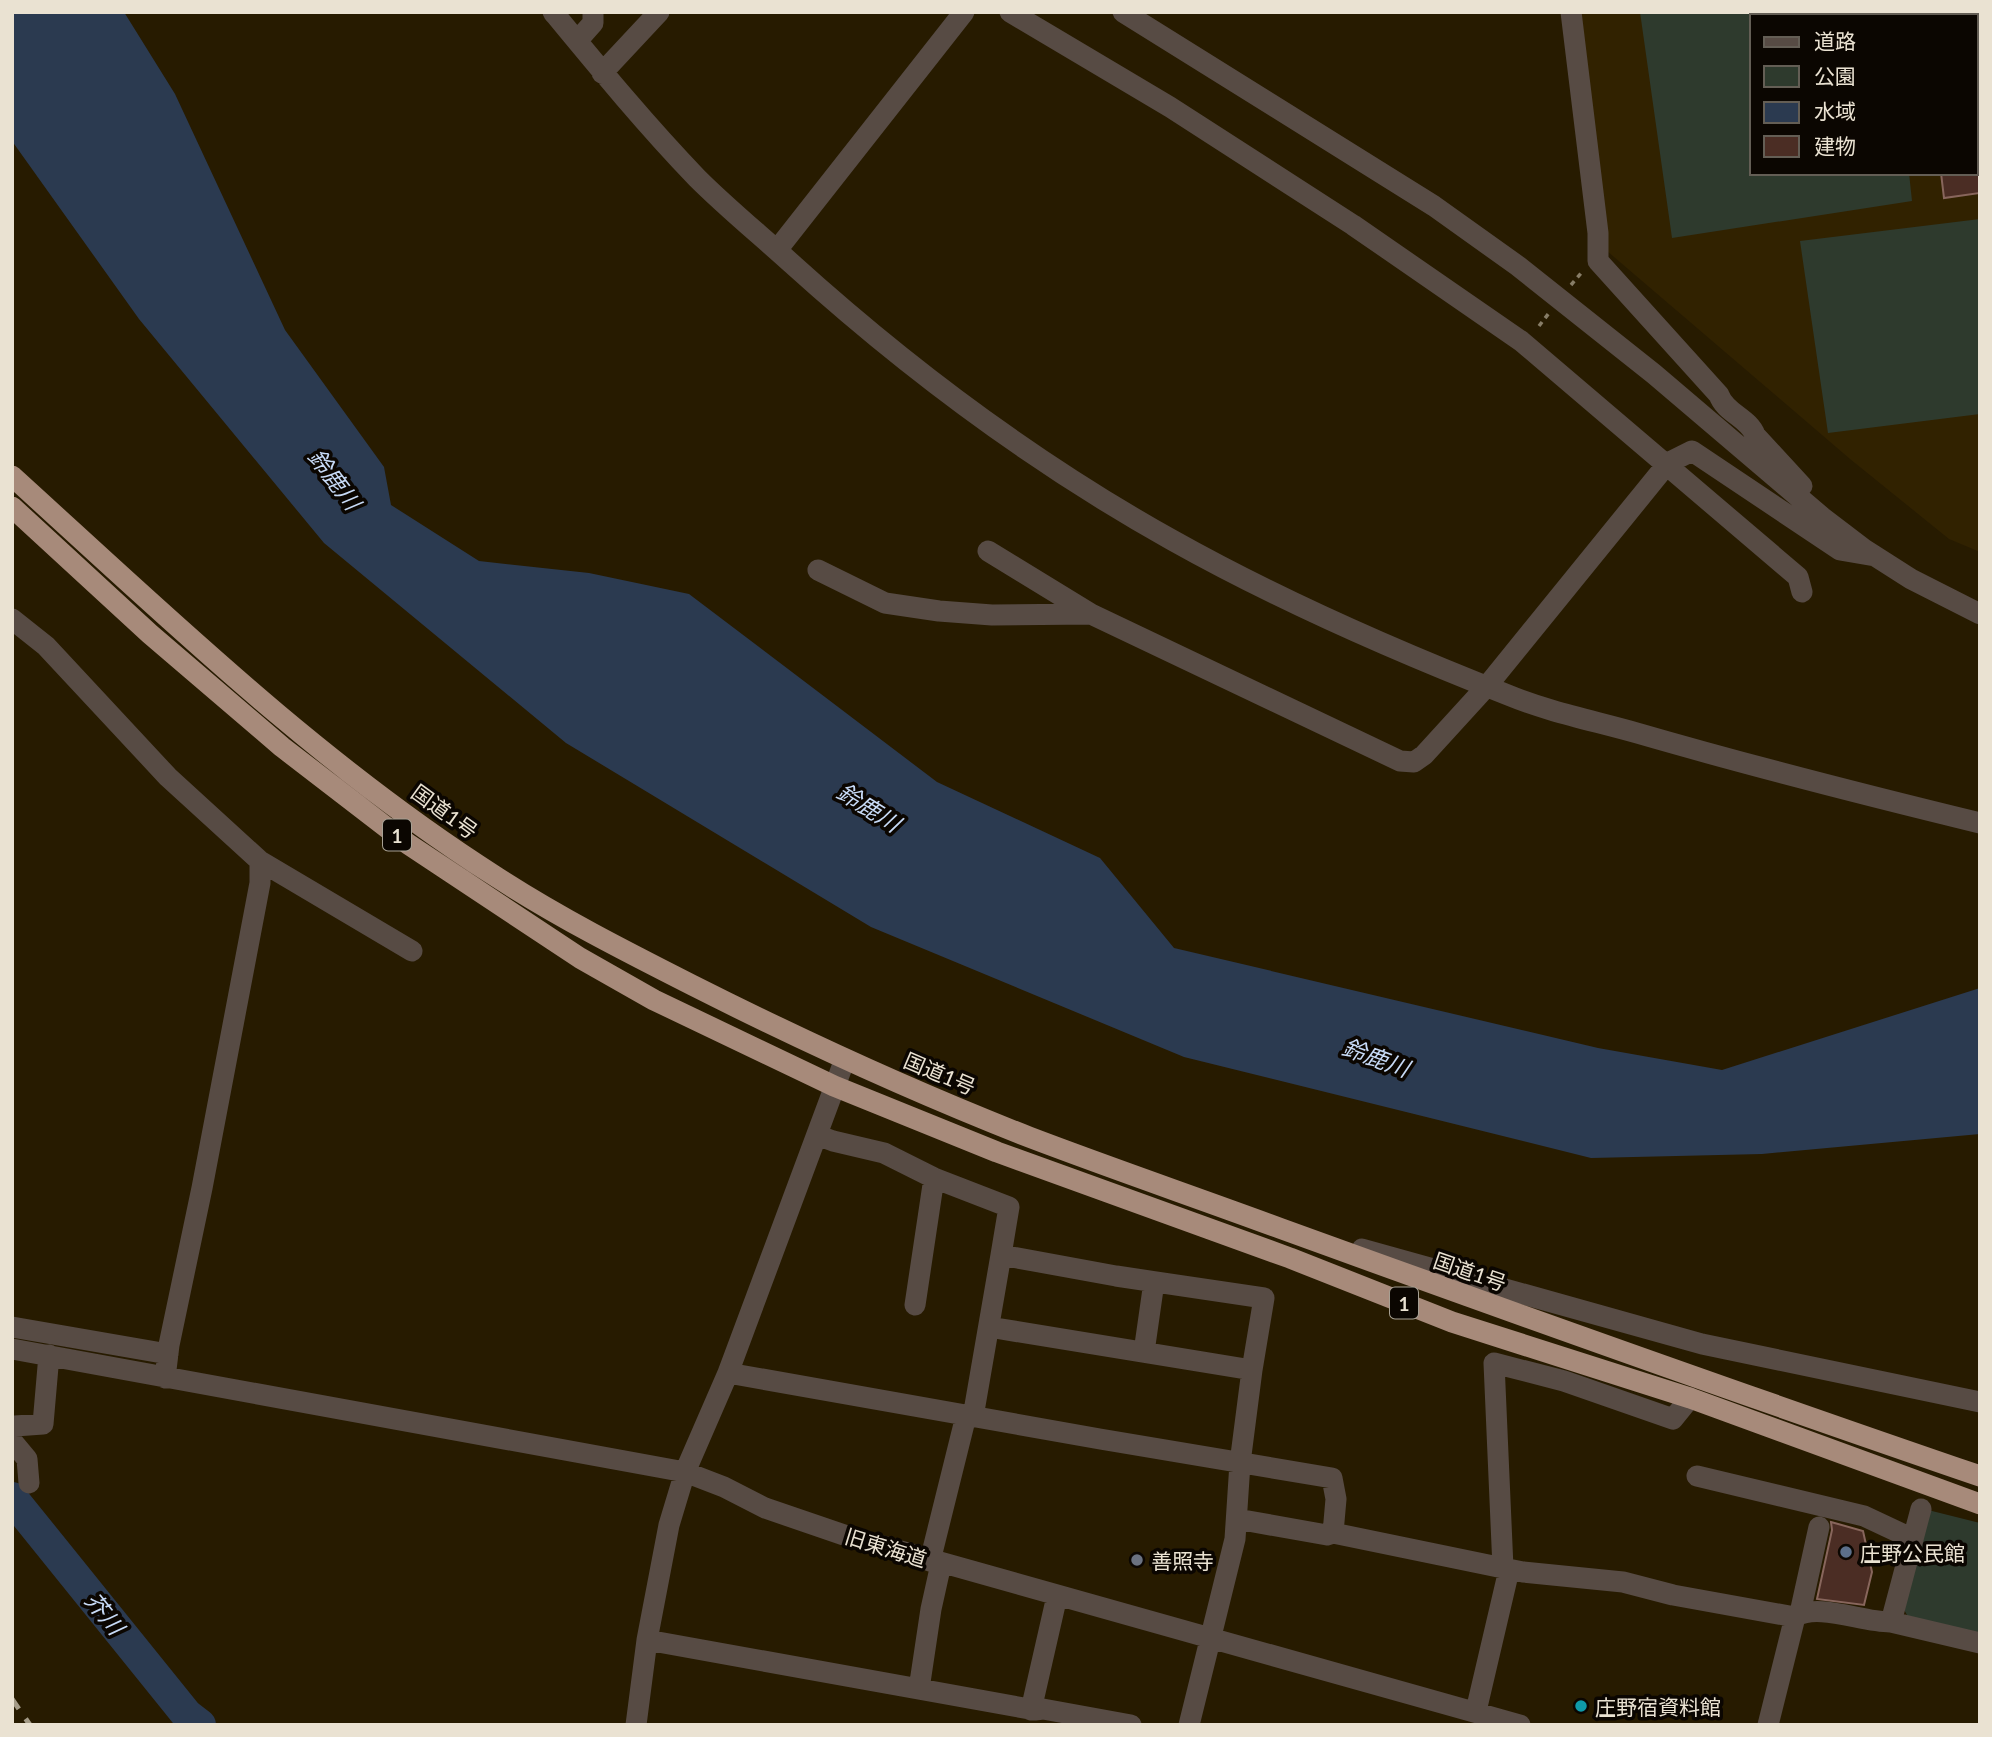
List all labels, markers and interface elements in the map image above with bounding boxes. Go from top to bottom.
legend [1750,14,1978,175]
text: 道路 [1814,28,1856,53]
text: 公園 [1814,63,1856,88]
text: 水域 [1814,98,1856,123]
text: 建物 [1814,133,1856,158]
water label: 鈴鹿川 [303,443,369,517]
water label: 鈴鹿川 [832,777,908,839]
street label: 国道1号 [407,779,483,843]
road number: 1 [383,820,411,850]
water label: 鈴鹿川 [1339,1032,1416,1083]
street label: 国道1号 [901,1047,979,1099]
street label: 国道1号 [1430,1247,1510,1295]
road number: 1 [1390,1288,1418,1318]
street label: 旧東海道 [842,1523,930,1571]
place label: 庄野公民館 [1860,1540,1965,1565]
marker: 庄野公民館 [1838,1544,1854,1560]
place label: 善照寺 [1151,1548,1214,1573]
marker: 善照寺 [1129,1552,1145,1568]
water label: 芥川 [80,1586,132,1642]
place label: 庄野宿資料館 [1595,1694,1721,1719]
marker: 庄野宿資料館 [1573,1698,1589,1714]

